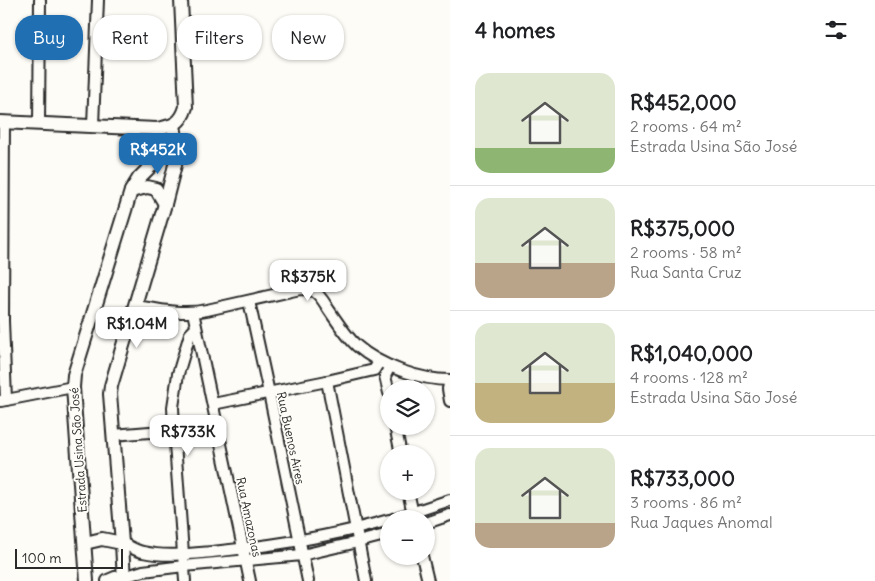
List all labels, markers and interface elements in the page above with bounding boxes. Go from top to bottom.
chip: Buy [15,15,83,60]
chip: Rent [93,15,167,60]
chip: Filters [177,15,262,60]
chip: New [272,15,344,60]
icon: filters [822,16,850,44]
text: 4 homes [475,17,555,44]
text: R$452,000 [630,89,737,116]
icon: home [515,93,575,153]
text: 2 rooms · 64 m² [630,116,742,136]
pin: R$452K [117,132,199,175]
text: Estrada Usina São José [630,136,797,156]
text: R$452K [130,139,186,159]
text: R$375,000 [630,215,735,242]
icon: home [515,218,575,278]
text: 2 rooms · 58 m² [630,242,742,262]
pin: R$375K [267,260,349,302]
text: Rua Santa Cruz [630,262,742,282]
text: R$375K [280,266,336,286]
pin: R$1.04M [91,306,183,349]
text: R$1.04M [106,313,168,333]
text: R$1,040,000 [630,340,753,367]
icon: home [515,343,575,403]
text: 4 rooms · 128 m² [630,367,748,387]
map controls [380,380,435,565]
button: layers [380,380,435,435]
street label: Estrada Usina São José [66,387,90,513]
text: Estrada Usina São José [630,387,797,407]
street label: Rua Buenos Aires [274,390,308,486]
pin: R$733K [147,414,229,457]
text: R$733K [161,421,215,441]
button: + [380,445,435,500]
text: R$733,000 [630,465,735,492]
icon: home [515,468,575,528]
street label: Rua Amazonas [233,476,265,558]
text: 3 rooms · 86 m² [630,492,742,512]
button: − [380,510,435,565]
text: Rua Jaques Anomal [630,512,773,532]
scale bar [15,546,122,569]
text: 100 m [22,549,62,567]

